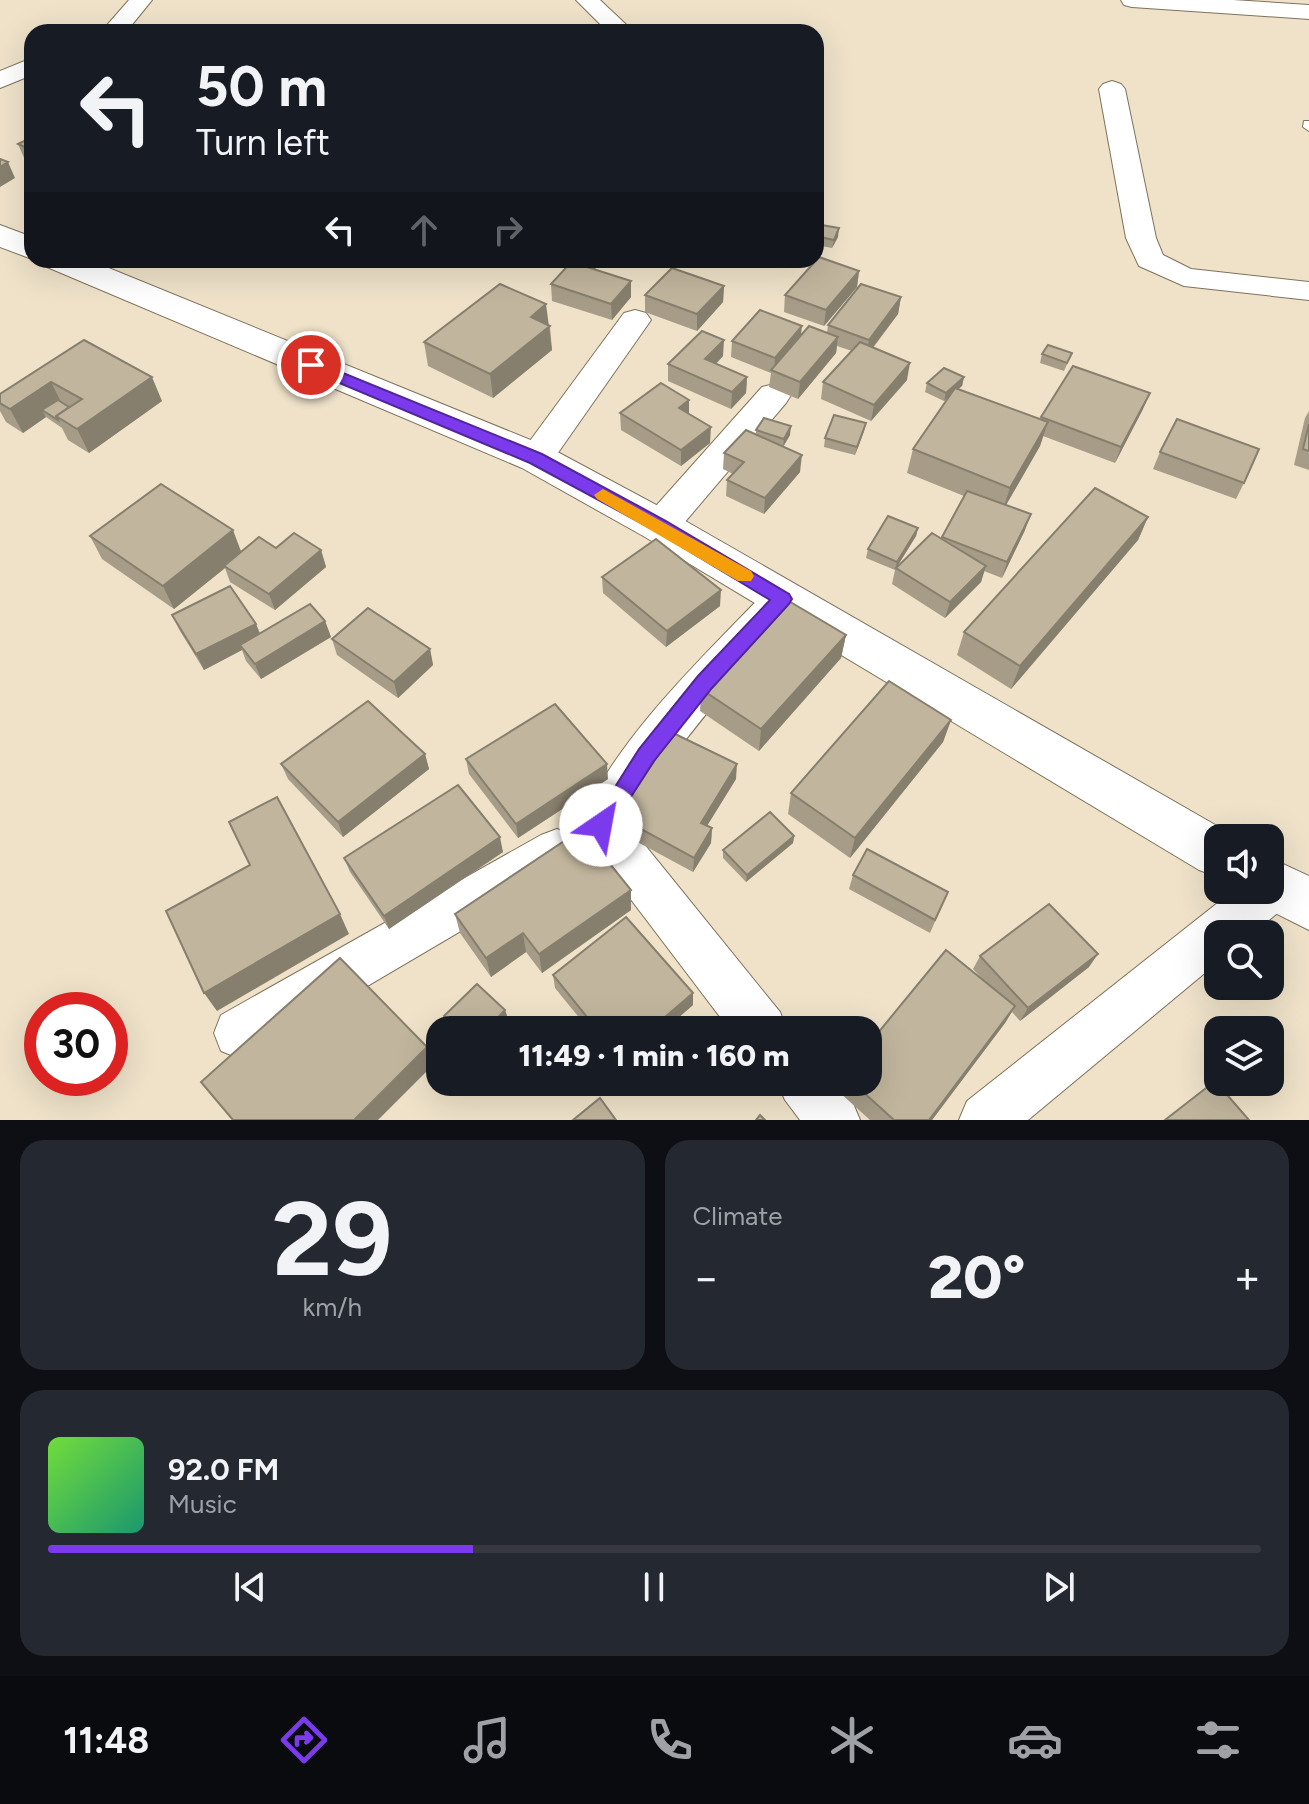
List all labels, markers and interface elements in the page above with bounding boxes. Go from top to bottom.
text: 50 m [196,53,327,120]
icon: left [64,56,168,160]
text: Turn left [196,121,330,164]
icon: left [318,208,362,252]
icon: ahead [402,208,446,252]
icon: right [486,208,530,252]
pin [277,331,345,399]
icon: arrive [289,343,333,387]
position arrow [559,783,643,867]
map controls [1204,824,1284,1096]
button: sound [1204,824,1284,904]
button: search [1204,920,1284,1000]
speed limit sign: 30 [24,992,128,1096]
button: layers [1204,1016,1284,1096]
text: 11:49 · 1 min · 160 m [519,1037,789,1074]
text: 29 [272,1176,393,1301]
text: Climate [693,1200,782,1232]
text: 20° [928,1241,1025,1313]
text: − [693,1251,720,1304]
text: + [1234,1251,1261,1304]
text: km/h [303,1291,362,1323]
text: 92.0 FM [168,1451,279,1488]
text: Music [168,1488,237,1520]
icon: previous [228,1565,272,1609]
icon: pause [632,1565,676,1609]
icon: next [1037,1565,1081,1609]
icon: directions [276,1712,332,1768]
icon: music [459,1712,515,1768]
icon: phone [642,1712,698,1768]
icon: climate [824,1712,880,1768]
icon: car [1007,1712,1063,1768]
icon: filters [1190,1712,1246,1768]
text: 11:48 [63,1719,149,1762]

